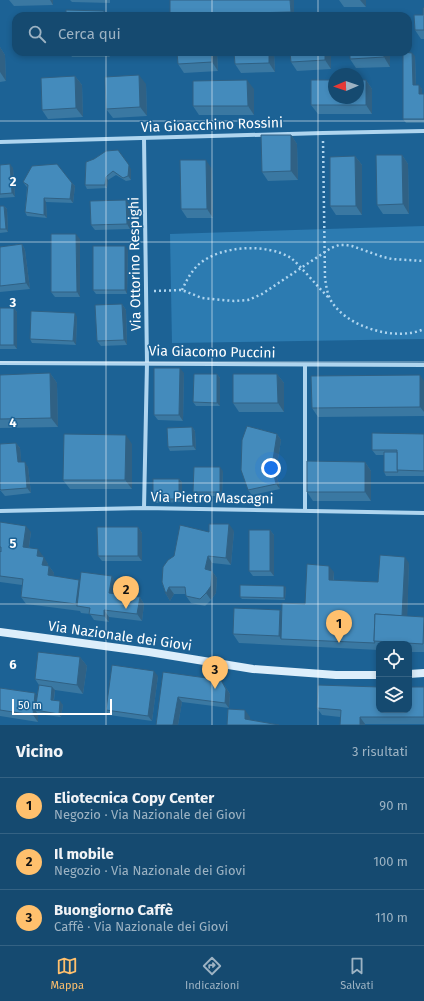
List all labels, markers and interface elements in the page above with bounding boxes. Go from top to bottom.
search box [12,12,412,56]
icon: search [26,23,48,45]
text: Cerca qui [58,25,121,43]
north arrow [328,68,364,104]
street label: Via Gioacchino Rossini [141,114,283,136]
text: 2 [10,174,17,189]
street label: Via Ottorino Respighi [125,197,145,331]
text: 3 [9,295,17,310]
street label: Via Giacomo Puccini [148,342,276,362]
text: 4 [9,415,17,430]
your location [261,458,281,478]
street label: Via Pietro Mascagni [150,488,274,508]
text: 5 [10,536,17,551]
pin: 2 [113,576,139,609]
pin: 1 [326,610,352,643]
street label: Via Nazionale dei Giovi [47,617,193,655]
map controls [376,641,412,713]
button: locate [376,641,412,677]
pin: 3 [202,656,228,689]
text: 6 [9,657,17,672]
button: layers [376,677,412,713]
scale bar [12,697,112,716]
text: 50 m [18,699,42,712]
text: Vicino [16,741,63,762]
text: 3 risultati [352,744,408,759]
text: Eliotecnica Copy Center [54,789,214,807]
text: 1 [26,798,32,813]
text: 90 m [379,798,408,813]
text: Negozio · Via Nazionale dei Giovi [54,807,246,822]
text: Il mobile [54,845,114,863]
text: 2 [26,854,32,869]
text: 100 m [373,854,408,869]
text: Negozio · Via Nazionale dei Giovi [54,863,246,878]
text: Buongiorno Caffè [54,901,173,919]
text: 3 [26,910,32,925]
text: 110 m [375,910,408,925]
text: Caffè · Via Nazionale dei Giovi [54,919,228,934]
tab: Mappa [50,955,84,992]
tab: Indicazioni [185,955,239,992]
tab: Salvati [340,955,374,992]

